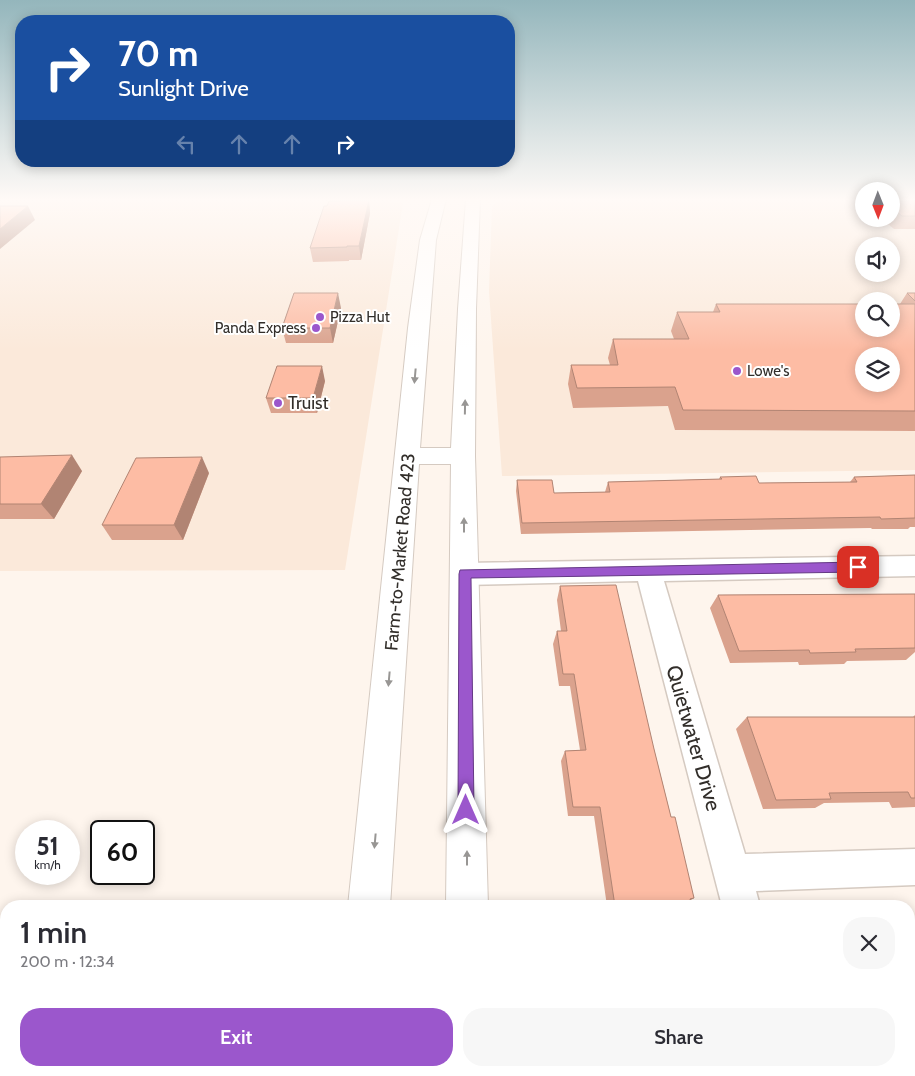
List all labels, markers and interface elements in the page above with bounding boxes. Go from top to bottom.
text: 70 m [118,32,199,75]
icon: right [35,35,100,100]
text: Sunlight Drive [118,75,249,102]
icon: left [172,130,200,158]
icon: ahead [225,130,253,158]
icon: ahead [278,130,306,158]
icon: right [331,130,359,158]
north arrow [855,182,900,228]
map controls [855,182,900,392]
button: sound [855,237,900,282]
button: search [855,292,900,337]
place label: Pizza Hut [330,308,390,326]
marker: Pizza Hut [314,311,326,323]
place label: Panda Express [215,319,306,337]
marker: Panda Express [310,322,322,334]
button: layers [855,347,900,392]
place label: Lowe's [747,362,789,380]
marker: Lowe's [731,365,743,377]
one-way arrow [410,368,418,384]
place label: Truist [288,392,328,414]
marker: Truist [272,397,284,409]
one-way arrow [461,399,469,415]
street label: Farm-to-Market Road 423 [380,452,420,652]
one-way arrow [460,517,468,533]
pin [837,546,879,588]
icon: arrive [844,553,872,581]
street label: Quietwater Drive [661,662,727,814]
one-way arrow [385,672,393,688]
position arrow [439,783,491,835]
speed limit sign: 60 [90,820,155,885]
text: 51 [36,831,59,861]
one-way arrow [371,833,379,849]
one-way arrow [463,849,471,865]
text: km/h [34,857,61,872]
text: 1 min [20,914,87,951]
button: close [843,917,895,969]
text: 200 m · 12:34 [20,952,114,971]
button: Exit [20,1008,453,1066]
button: Share [463,1008,895,1066]

